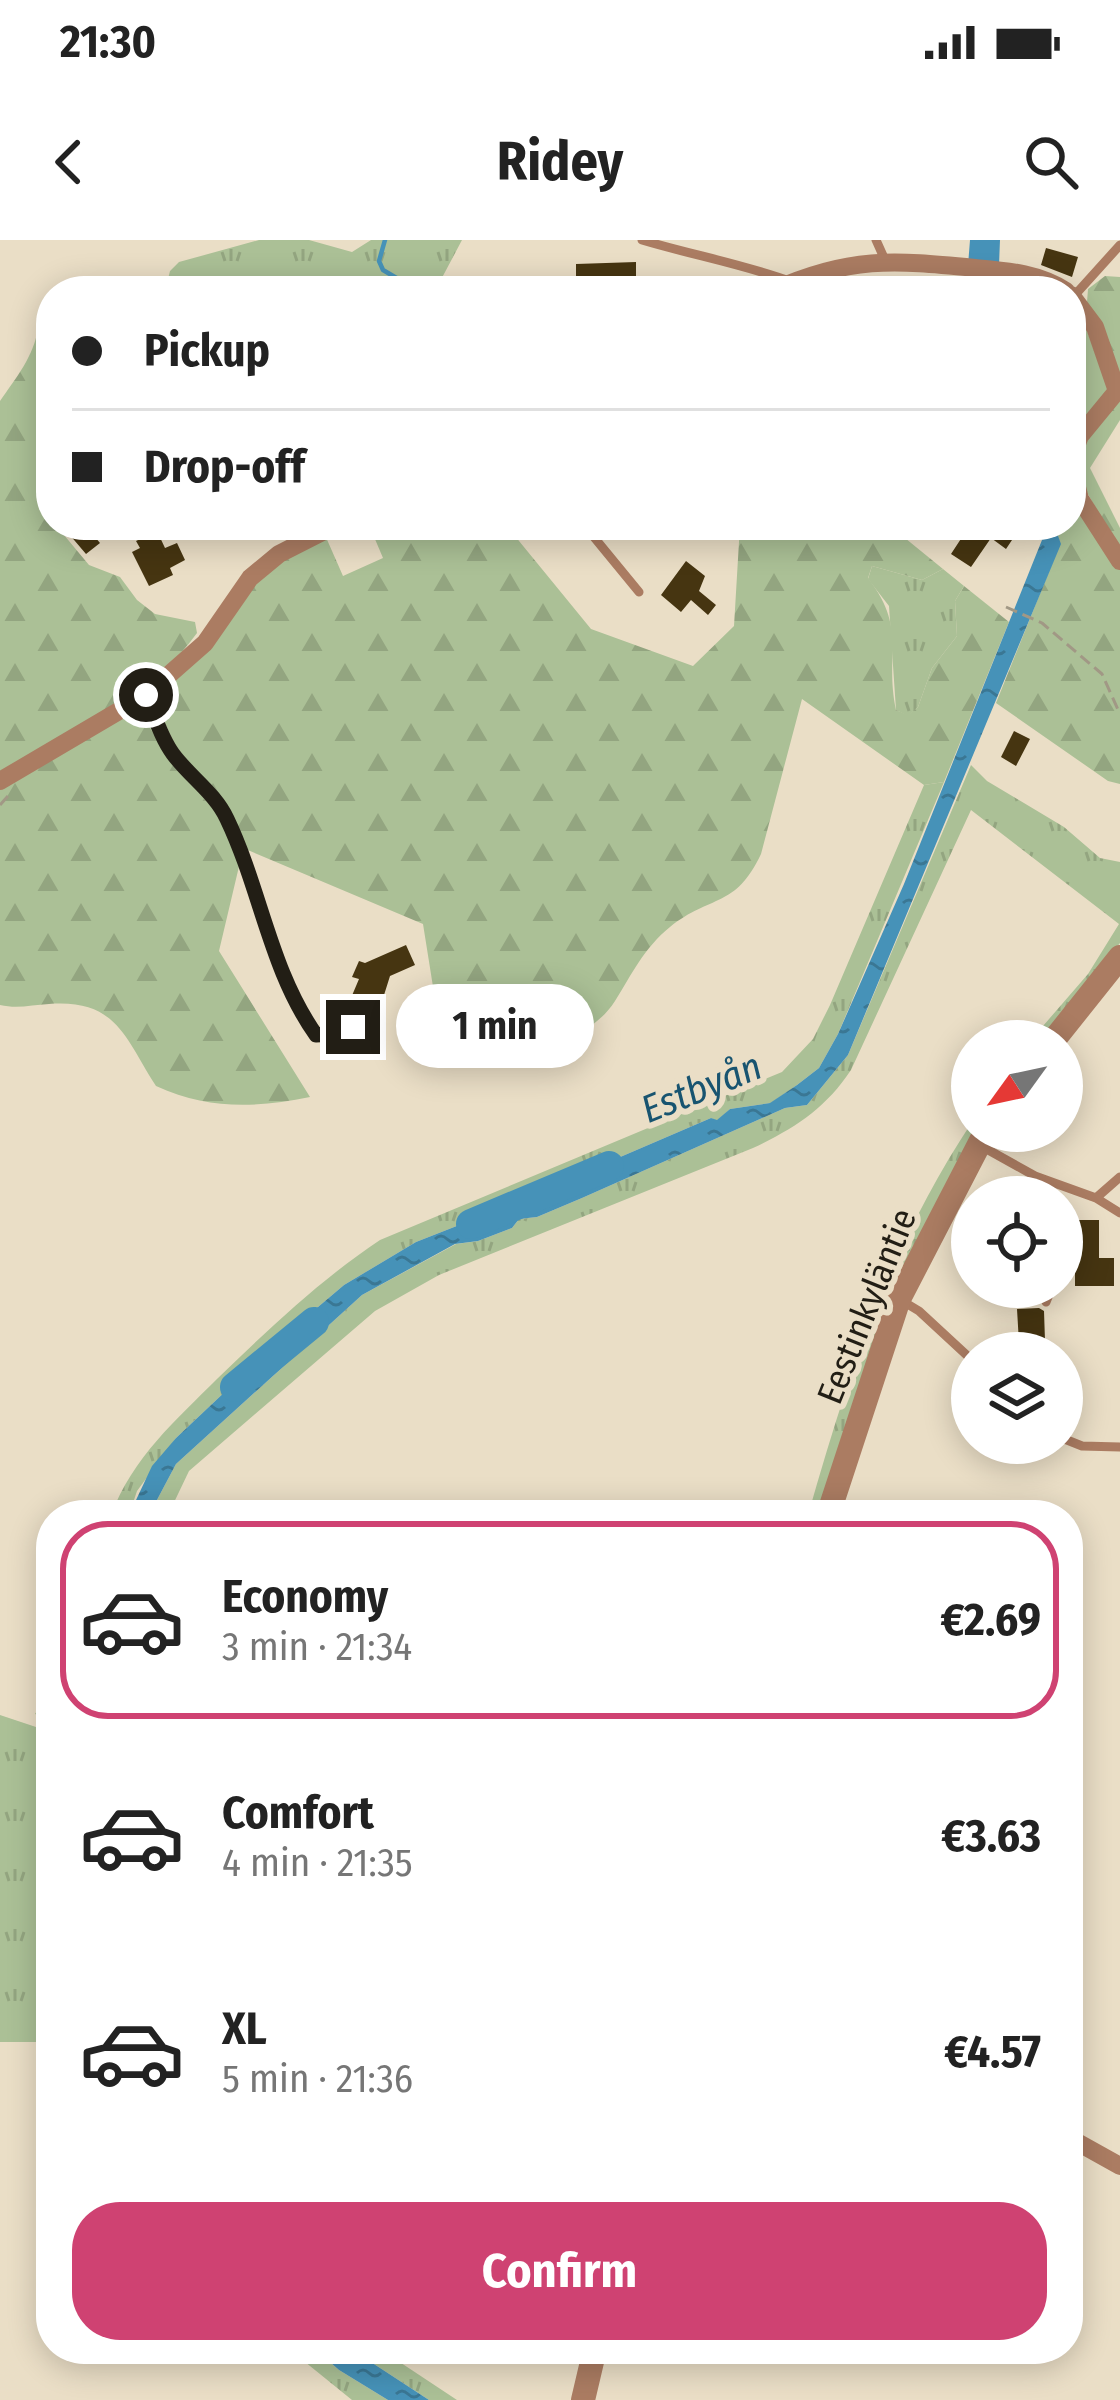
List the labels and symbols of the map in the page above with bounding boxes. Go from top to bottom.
route start [119,668,173,722]
callout: 1 min [395,985,593,1069]
route end [326,1000,380,1054]
north arrow [951,1020,1083,1152]
water label: Estbyån [634,1043,768,1133]
street label: Eestinkyläntie [808,1202,926,1410]

